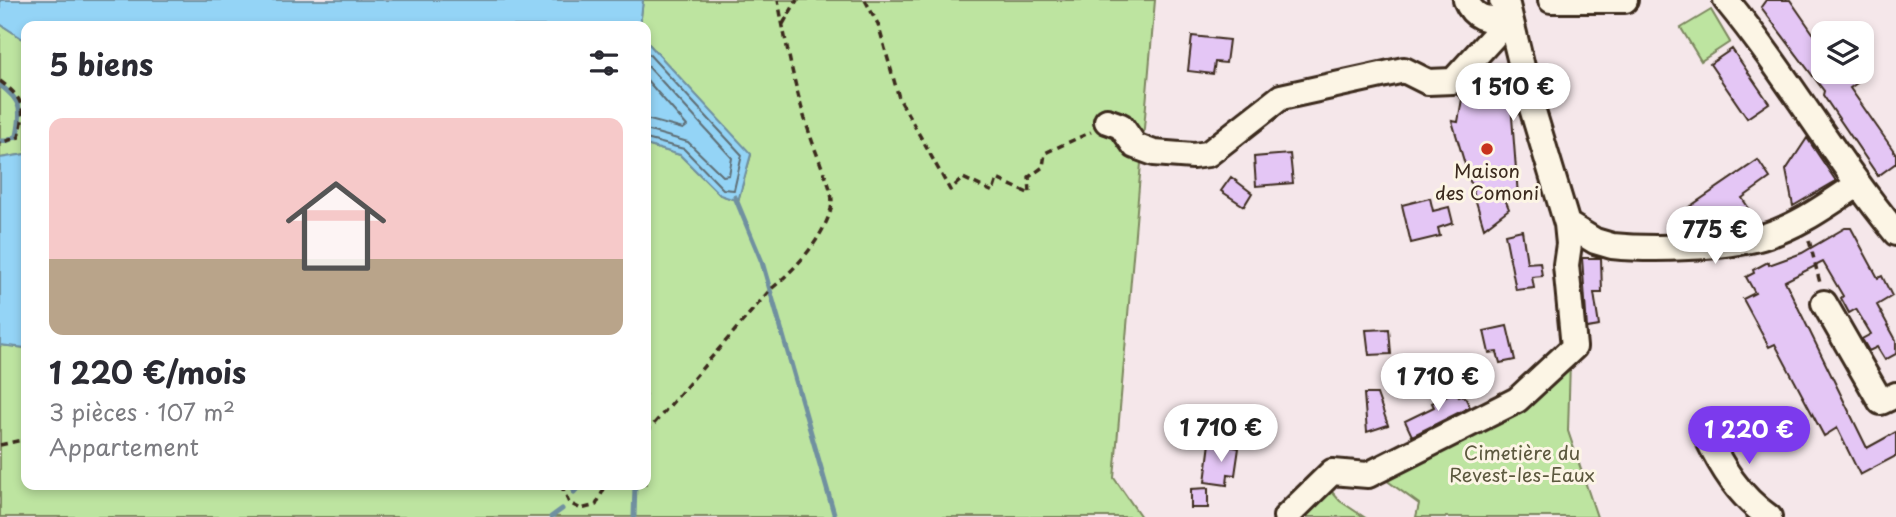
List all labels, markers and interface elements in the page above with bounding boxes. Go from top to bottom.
map controls [1811,21,1874,84]
button: layers [1811,21,1874,84]
text: 5 biens [49,41,153,86]
icon: filters [585,44,623,82]
pin: 1 510 € [1448,64,1578,123]
text: 1 510 € [1471,68,1555,103]
marker: Maison des Comoni [1479,141,1495,157]
place label: Maison des Comoni [1435,156,1539,206]
icon: home [273,163,399,289]
pin: 775 € [1666,206,1764,266]
text: 775 € [1682,211,1748,246]
text: 1 220 €/mois [49,349,246,394]
pin: 1 710 € [1373,354,1503,413]
text: 1 710 € [1397,358,1479,393]
text: 3 pièces · 107 m² [49,394,235,429]
pin: 1 710 € [1156,405,1286,464]
pin: 1 220 € [1684,406,1814,466]
text: 1 710 € [1180,409,1262,444]
text: 1 220 € [1704,411,1794,446]
text: Appartement [49,429,199,464]
park label: Cimetière du Revest-les-Eaux [1449,438,1595,488]

